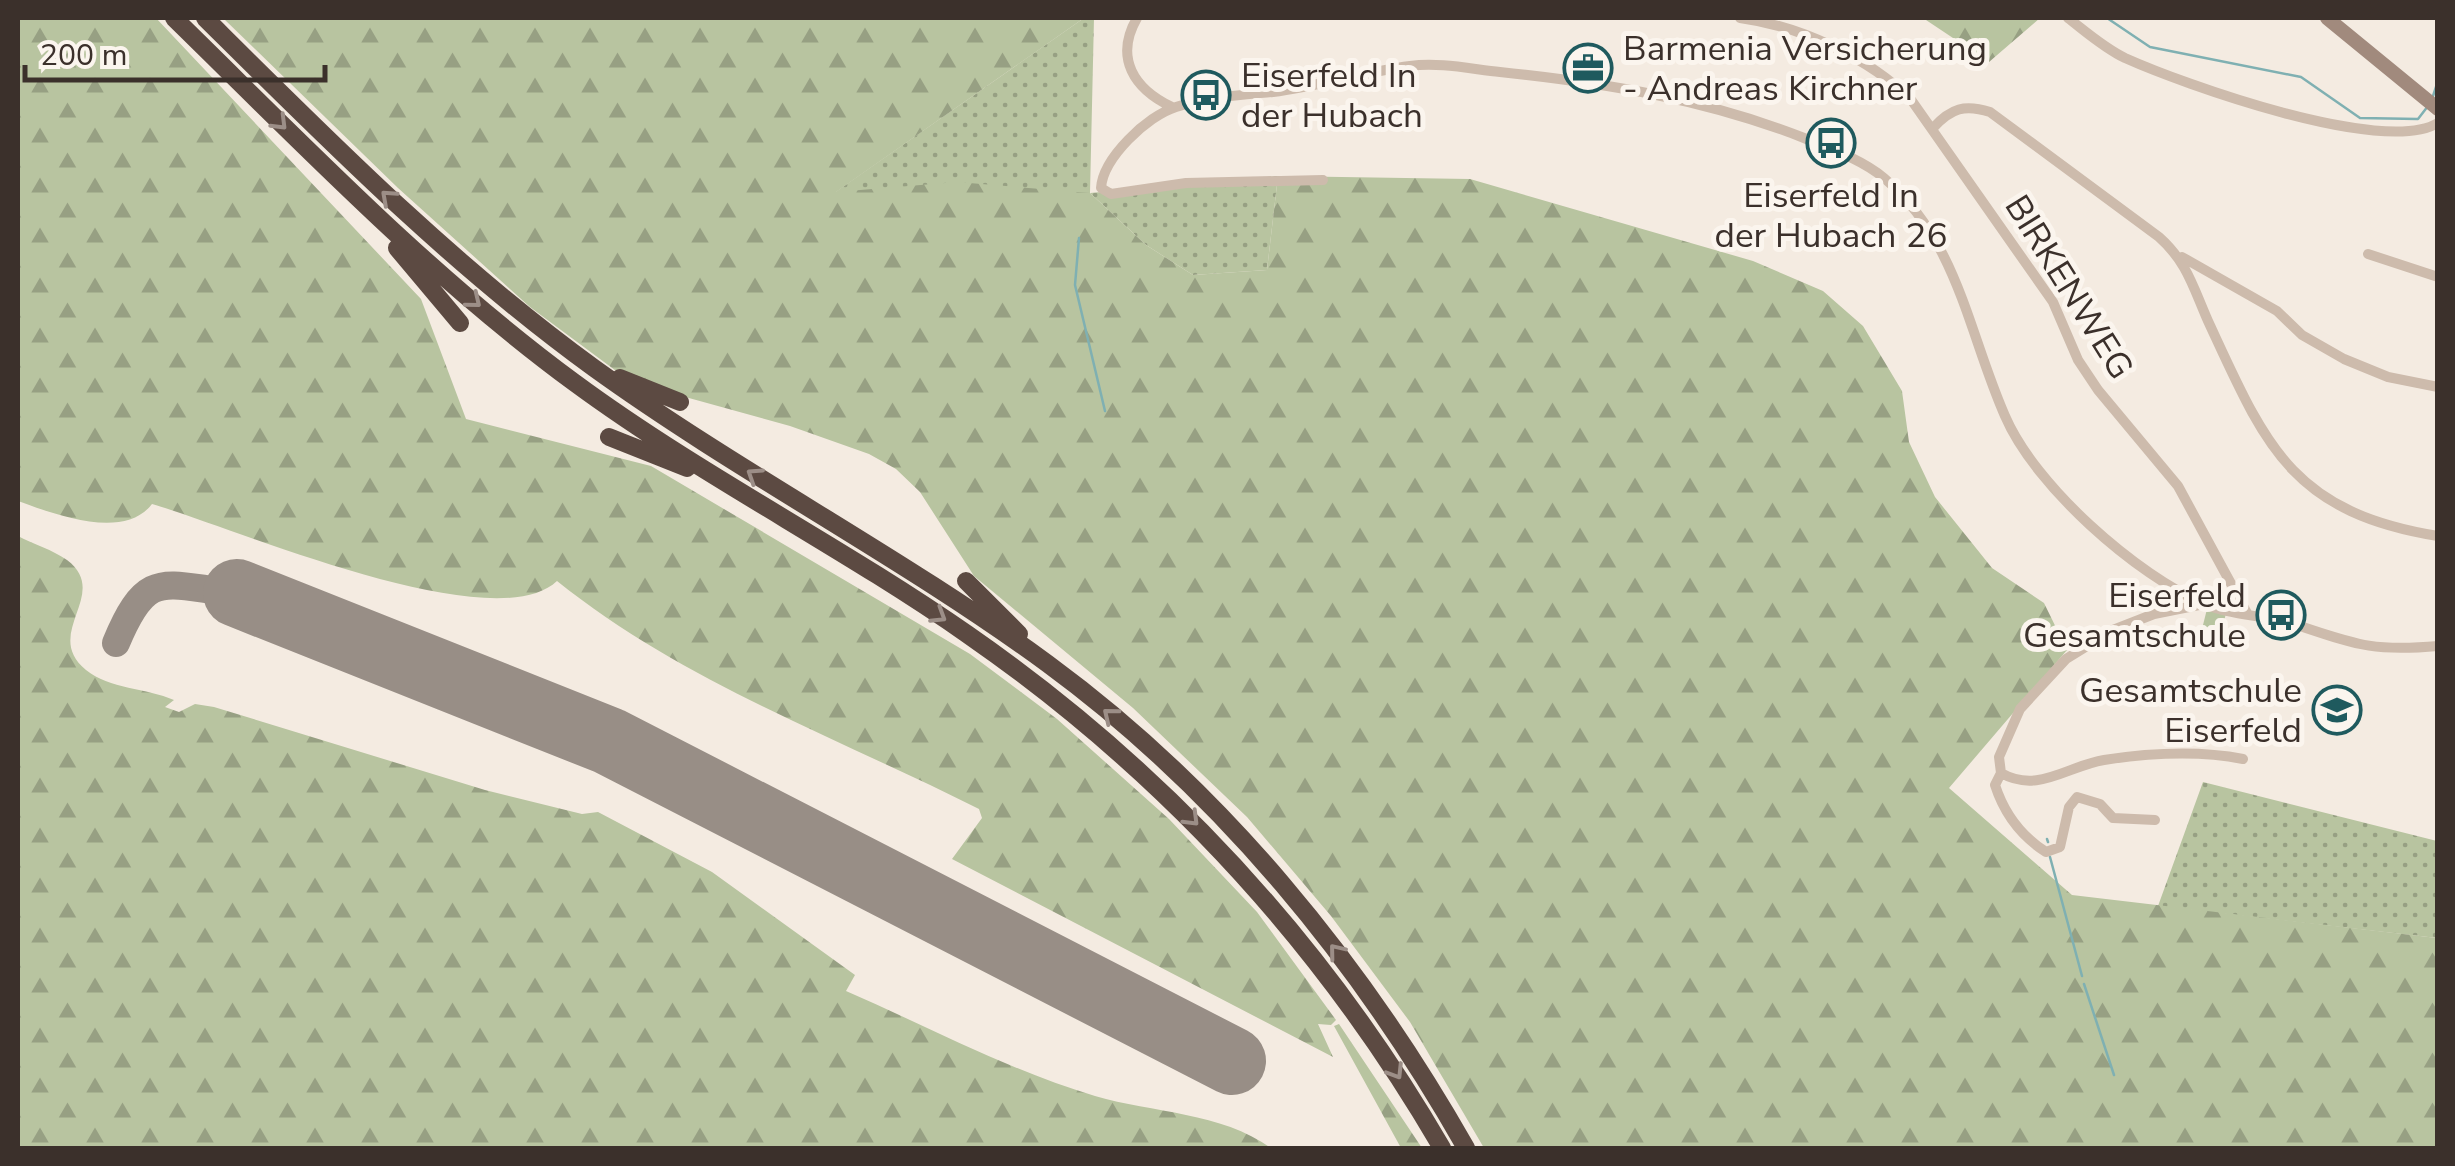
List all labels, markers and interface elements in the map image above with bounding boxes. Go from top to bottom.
scale bar [25,20,325,82]
place label: Barmenia Versicherung - Andreas Kirchner [1623,25,1987,112]
text: 200 m [40,35,127,76]
office icon: Barmenia Versicherung - Andreas Kirchner [1562,42,1614,94]
place label: Eiserfeld In der Hubach [1241,52,1423,139]
bus stop icon: Eiserfeld In der Hubach [1180,69,1232,121]
one-way arrow [268,112,286,130]
bus stop icon: Eiserfeld In der Hubach 26 [1805,117,1857,169]
place label: Eiserfeld In der Hubach 26 [1715,172,1947,259]
street label: BIRKENWEG [1994,186,2144,388]
one-way arrow [381,191,400,209]
one-way arrow [462,289,480,307]
one-way arrow [747,469,765,488]
place label: Eiserfeld Gesamtschule [2023,572,2246,659]
bus stop icon: Eiserfeld Gesamtschule [2255,589,2307,641]
one-way arrow [928,604,946,623]
place label: Gesamtschule Eiserfeld [2079,667,2302,754]
school or university icon: Gesamtschule Eiserfeld [2311,684,2363,736]
one-way arrow [1104,708,1122,726]
one-way arrow [1181,807,1199,825]
one-way arrow [1330,944,1348,962]
one-way arrow [1384,1061,1403,1079]

